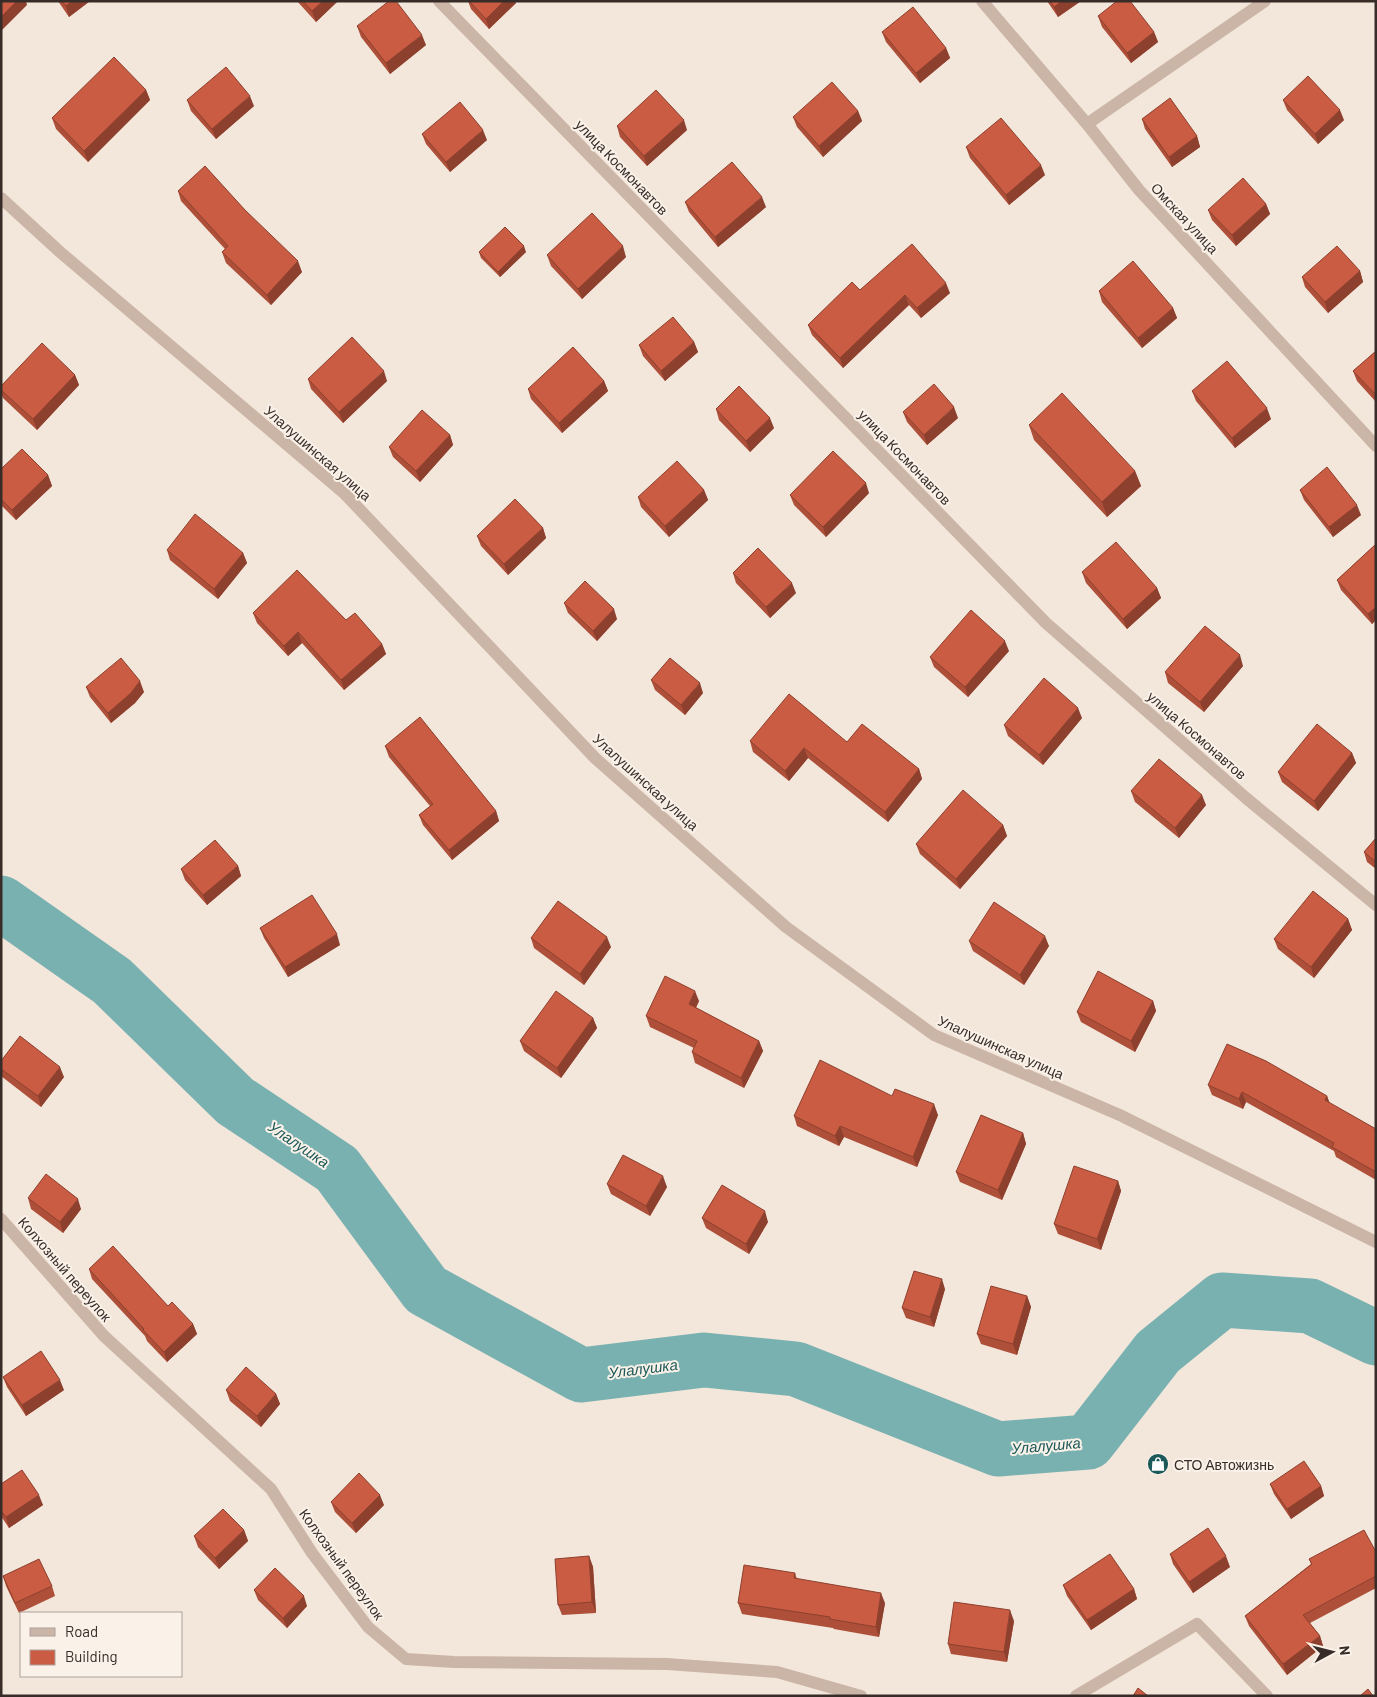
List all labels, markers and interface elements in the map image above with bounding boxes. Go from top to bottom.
street label: улица Космонавтов [572,116,672,218]
street label: Омская улица [1148,179,1222,257]
street label: Улалушинская улица [261,402,375,504]
street label: улица Космонавтов [855,406,955,508]
street label: улица Космонавтов [1144,687,1250,783]
street label: Улалушинская улица [590,730,702,834]
street label: Улалушинская улица [935,1012,1067,1082]
water label: Улалушка [264,1117,333,1171]
street label: Колхозный переулок [15,1213,116,1325]
water label: Улалушка [606,1355,679,1381]
water label: Улалушка [1010,1433,1081,1457]
shop icon: СТО Автожизнь [1146,1452,1170,1476]
place label: СТО Автожизнь [1174,1456,1274,1473]
street label: Колхозный переулок [296,1505,388,1623]
legend [20,1612,182,1677]
text: Road [65,1622,98,1640]
north arrow [1307,1627,1357,1677]
text: N [1336,1645,1354,1656]
text: Building [65,1647,118,1665]

